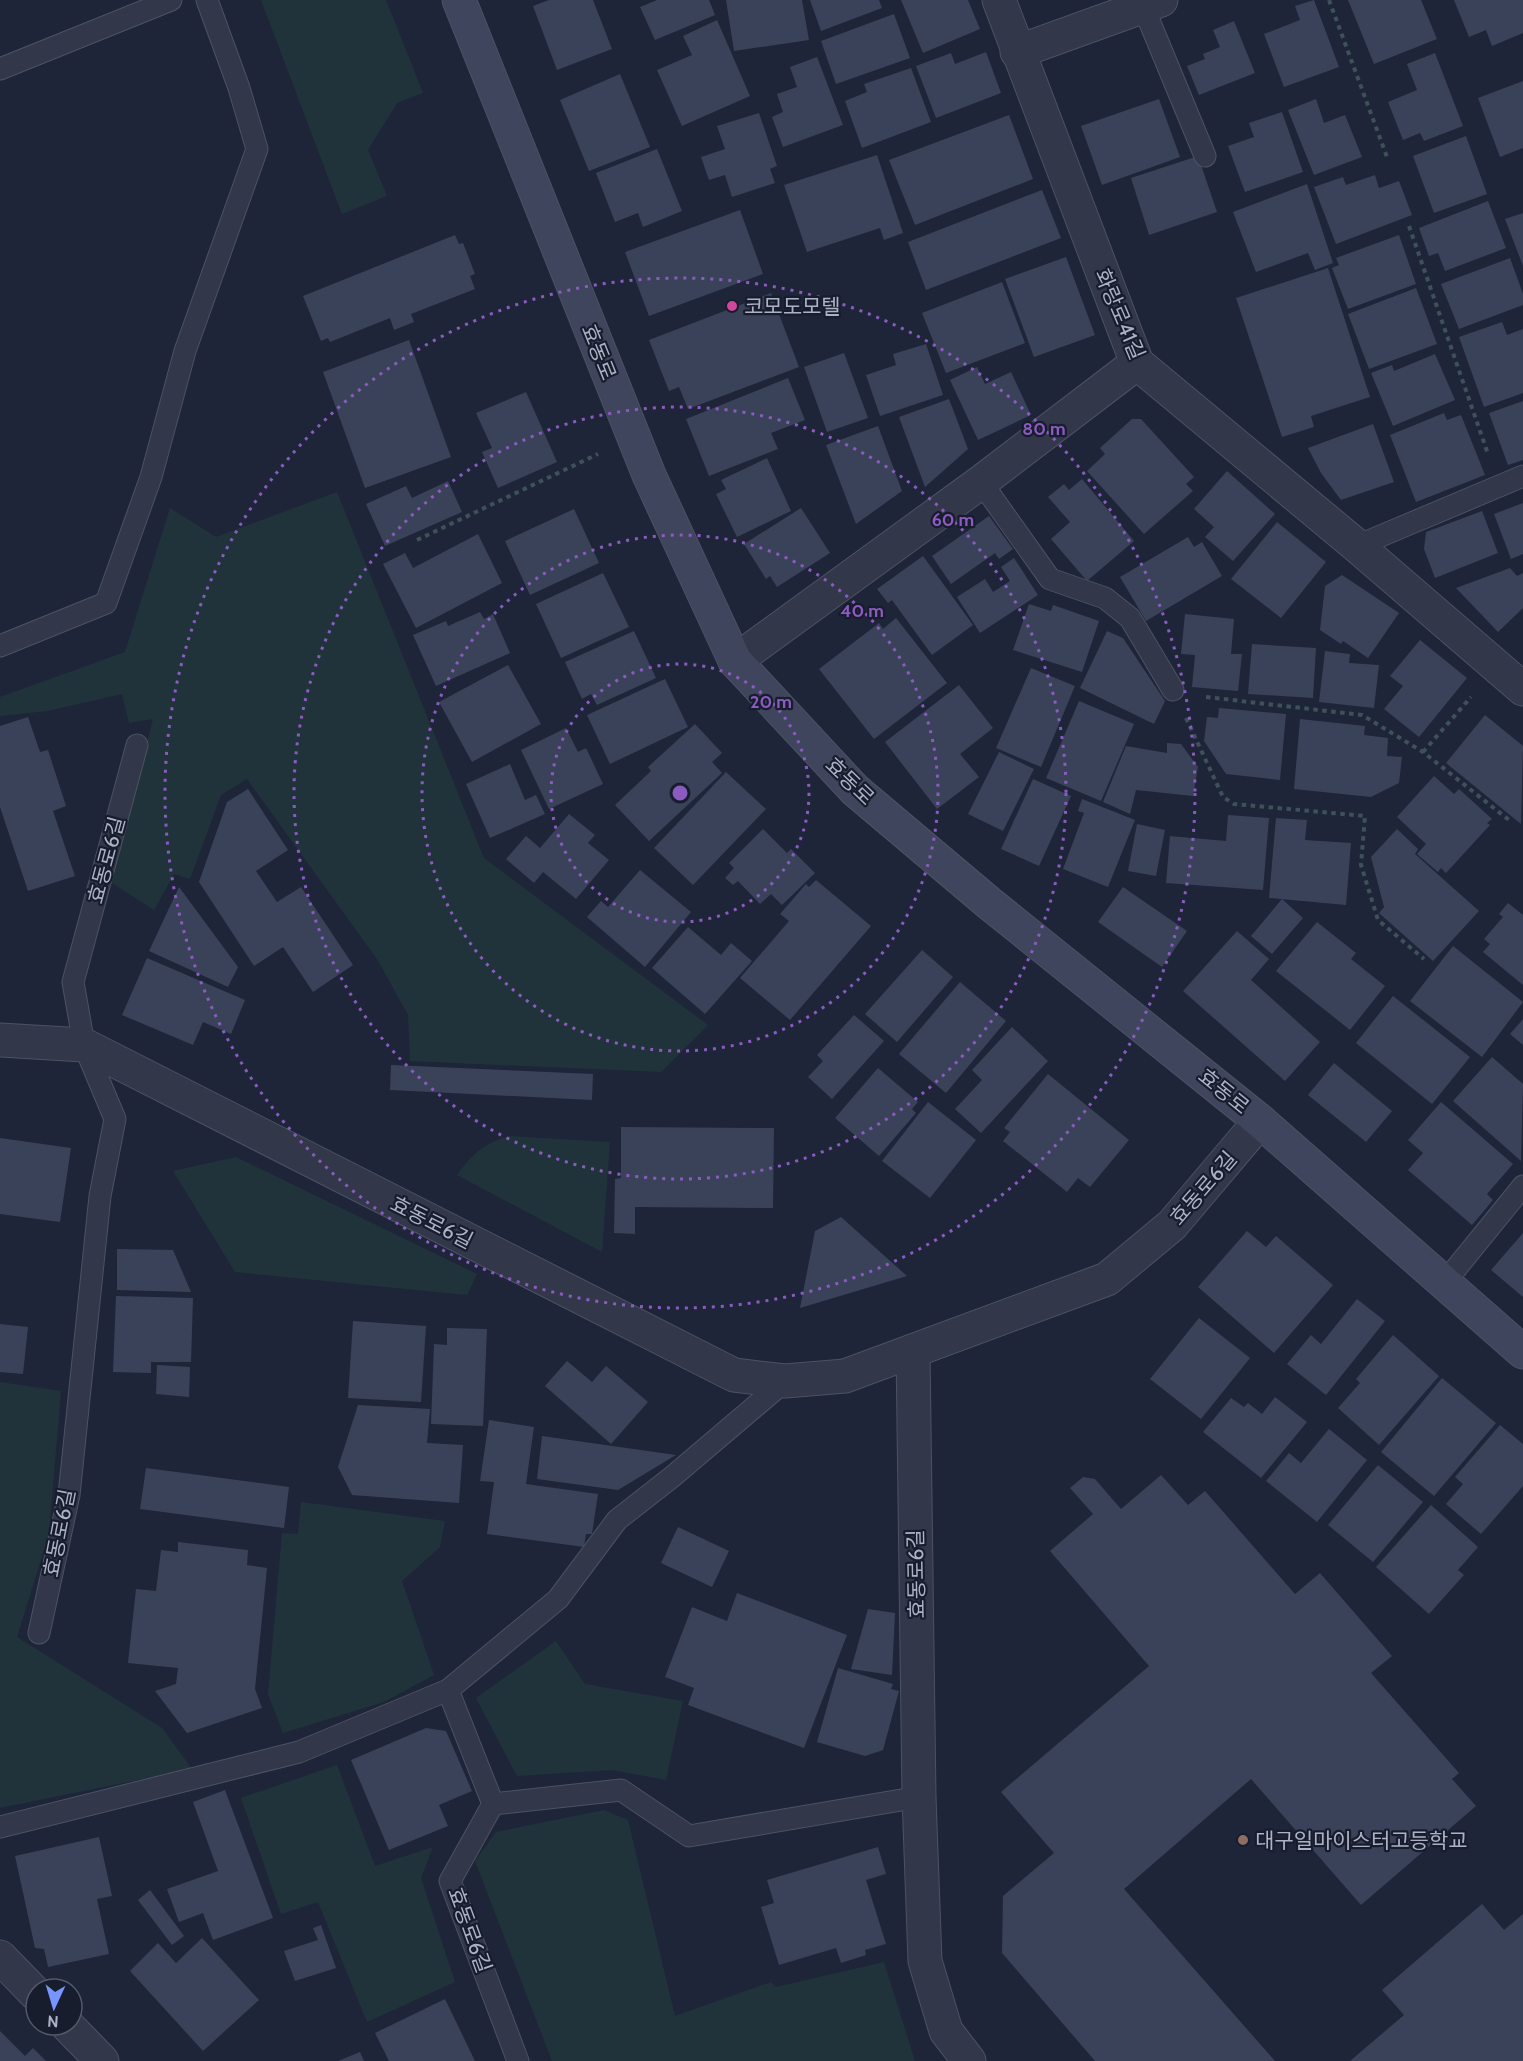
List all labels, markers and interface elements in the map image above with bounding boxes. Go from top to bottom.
street label: 화랑로41길 [1090,265,1150,363]
place label: 코모도모텔 [744,294,841,319]
marker: 코모도모텔 [725,299,739,313]
street label: 효동로 [577,320,621,384]
text: 80 m [1022,418,1066,440]
text: 60 m [932,509,974,531]
text: 40 m [840,600,884,622]
text: 20 m [750,691,792,713]
street label: 효동로 [820,752,880,810]
centre of rings [670,783,690,803]
street label: 효동로6길 [82,814,130,906]
street label: 효동로 [1194,1063,1254,1119]
street label: 효동로6길 [1164,1146,1242,1230]
street label: 효동로6길 [387,1191,477,1253]
street label: 효동로6길 [38,1487,80,1579]
street label: 효동로6길 [903,1529,929,1619]
place label: 대구일마이스터고등학교 [1255,1828,1468,1853]
marker: 대구일마이스터고등학교 [1236,1833,1250,1847]
street label: 효동로6길 [443,1884,497,1976]
north arrow [24,1977,84,2037]
text: N [47,2012,59,2031]

